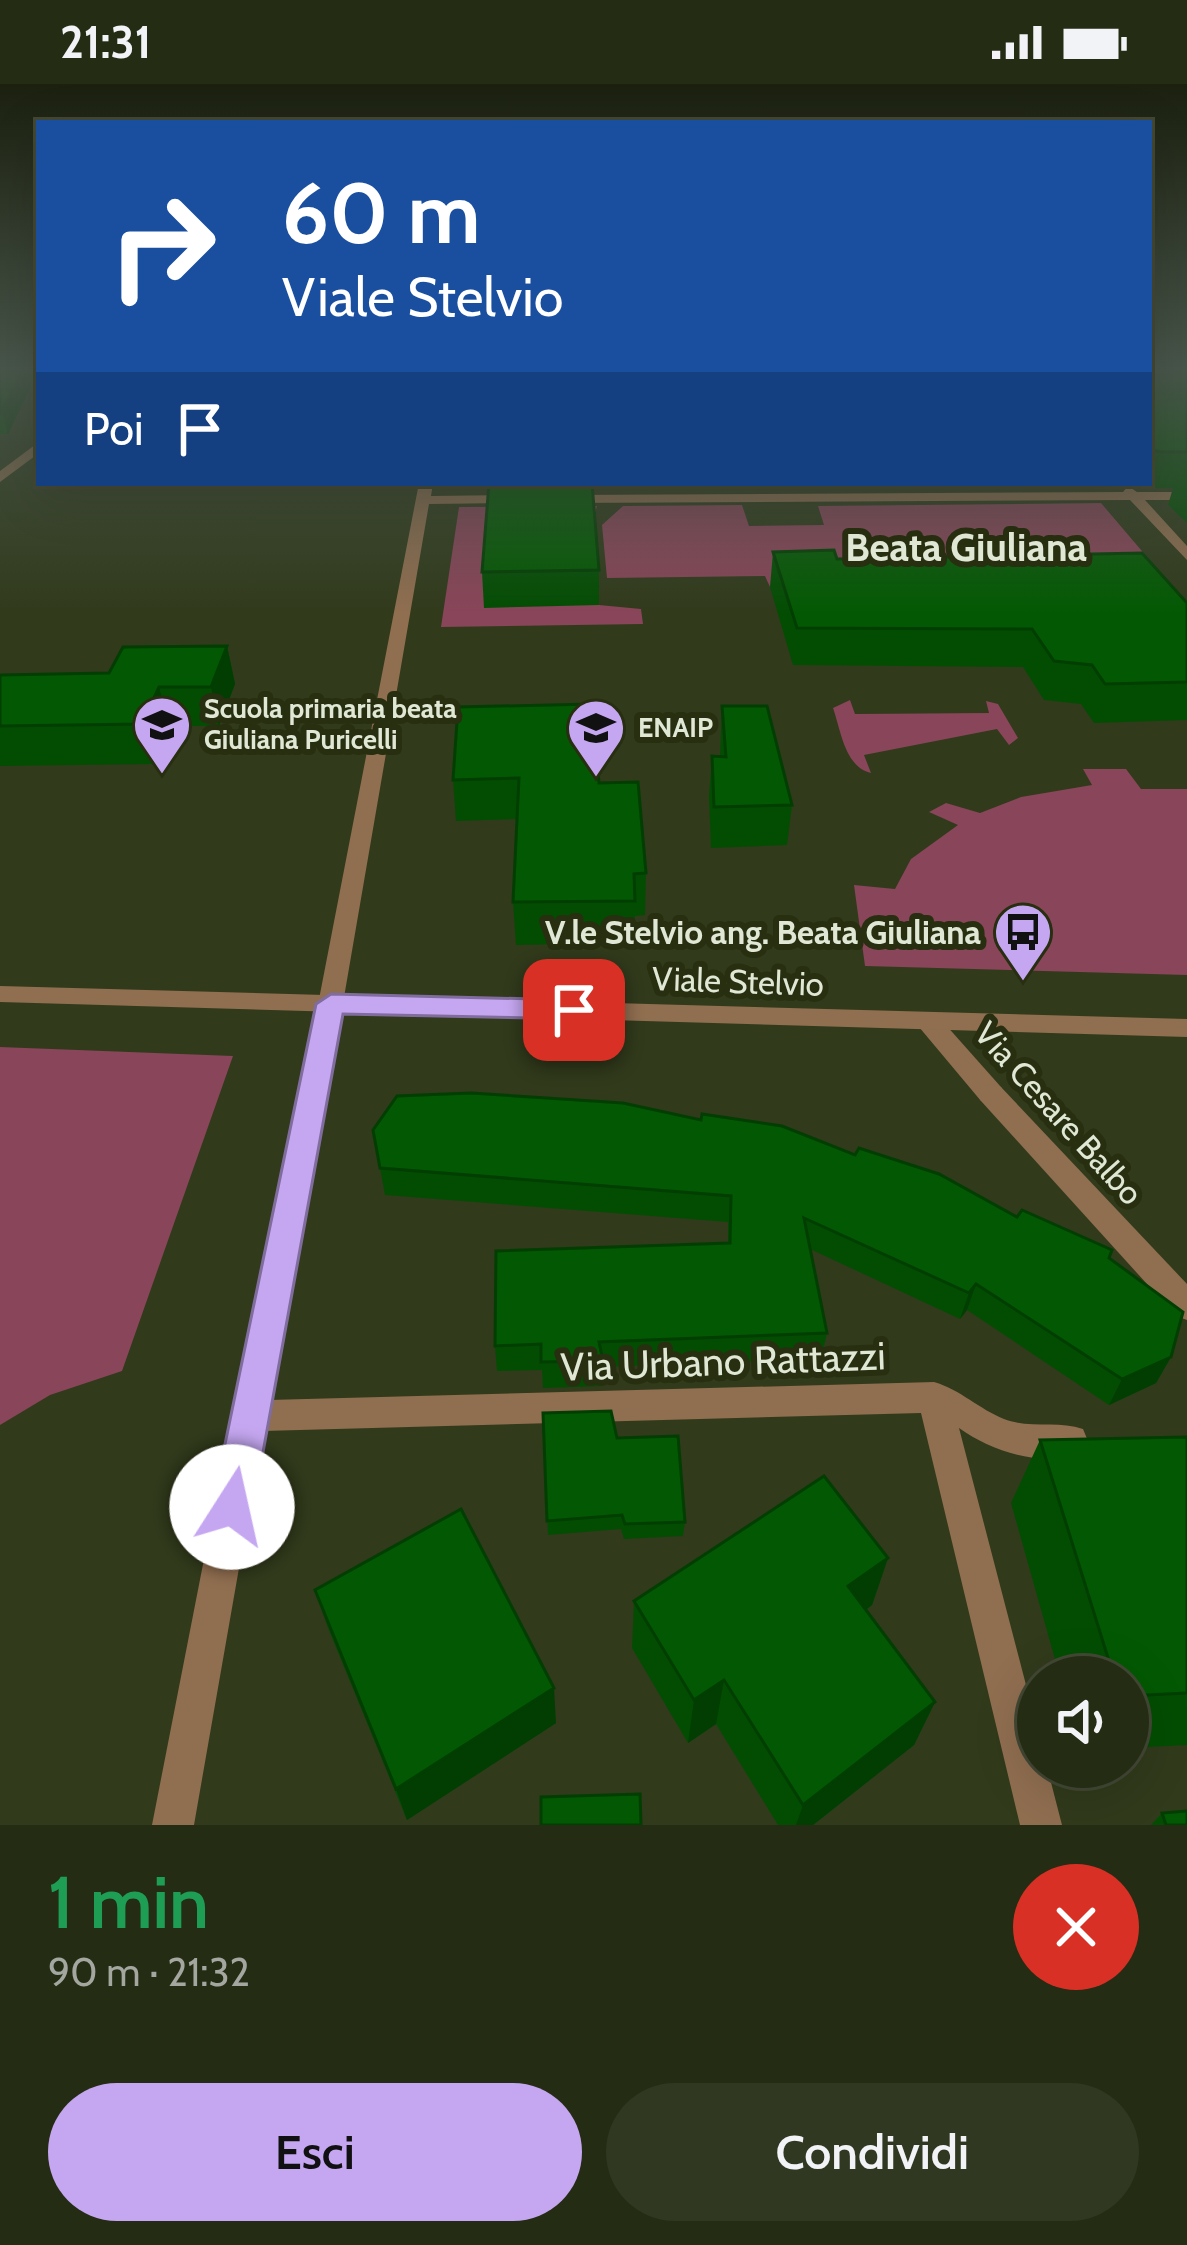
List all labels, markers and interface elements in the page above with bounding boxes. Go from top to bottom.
text: 21:31 [60,15,151,69]
text: 60 m [282,162,480,264]
icon: right [84,168,240,324]
text: Viale Stelvio [282,264,563,330]
icon: arrive [167,396,233,462]
text: Poi [84,402,143,456]
district label: Beata Giuliana [845,523,1087,571]
place label: Scuola primaria beata Giuliana Puricelli [204,692,457,756]
school or university icon: Scuola primaria beata Giuliana Puricelli [131,694,193,776]
school or university icon: ENAIP [565,697,627,779]
place label: ENAIP [638,711,713,744]
bus stop icon: V.le Stelvio ang. Beata Giuliana [992,901,1054,983]
place label: V.le Stelvio ang. Beata Giuliana [545,912,982,952]
street label: Viale Stelvio [651,958,825,1004]
pin [523,959,625,1061]
icon: arrive [541,977,607,1043]
street label: Via Cesare Balbo [966,1013,1152,1213]
street label: Via Urbano Rattazzi [560,1331,886,1391]
position arrow [169,1444,295,1570]
map controls [1017,1656,1149,1788]
button: sound [1017,1656,1149,1788]
text: 1 min [48,1859,209,1946]
button: close [1013,1864,1139,1990]
text: 90 m · 21:32 [48,1948,250,1996]
button: Esci [48,2083,582,2221]
button: Condividi [606,2083,1139,2221]

